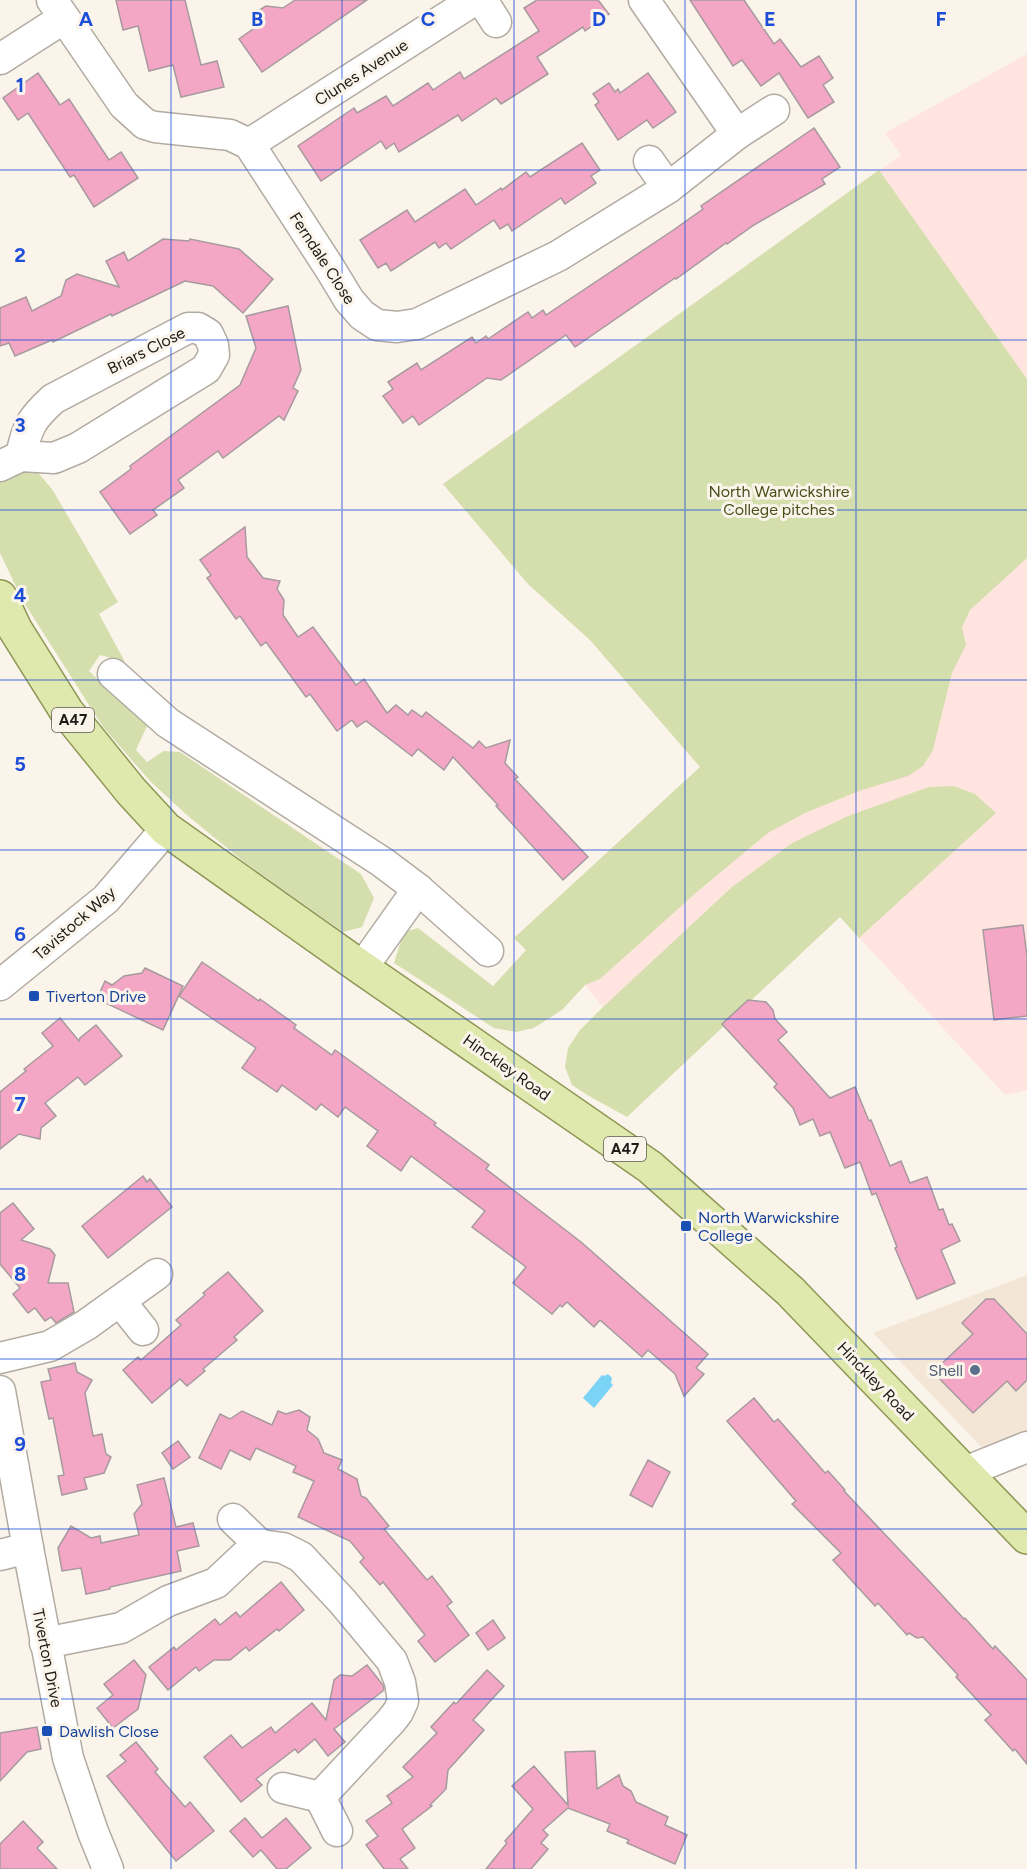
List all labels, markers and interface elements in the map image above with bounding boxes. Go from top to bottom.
text: A [79,7,94,31]
text: B [251,7,263,31]
text: C [421,7,435,31]
text: D [592,7,606,31]
text: E [764,7,776,31]
text: F [935,7,947,31]
street label: Clunes Avenue [311,35,412,110]
text: 1 [16,73,24,97]
street label: Ferndale Close [286,209,360,308]
text: 2 [14,243,26,267]
street label: Briars Close [104,323,188,378]
text: 3 [14,413,26,437]
park label: North Warwickshire College pitches [708,482,850,519]
text: 4 [14,583,27,607]
road number: A47 [52,708,94,732]
text: 5 [14,752,26,776]
street label: Tavistock Way [30,882,120,964]
text: 6 [14,922,26,946]
place label: Tiverton Drive [46,987,146,1006]
marker: Tiverton Drive [27,989,41,1003]
street label: Hinckley Road [459,1030,554,1105]
text: 7 [14,1092,26,1116]
road number: A47 [604,1137,646,1161]
place label: North Warwickshire College [698,1208,839,1245]
marker: North Warwickshire College [679,1219,693,1233]
text: 8 [14,1262,26,1286]
street label: Hinckley Road [833,1338,918,1425]
place label: Shell [928,1361,963,1380]
marker: Shell [968,1363,982,1377]
text: 9 [14,1432,26,1456]
street label: Tiverton Drive [29,1607,66,1709]
place label: Dawlish Close [59,1722,159,1741]
marker: Dawlish Close [40,1724,54,1738]

